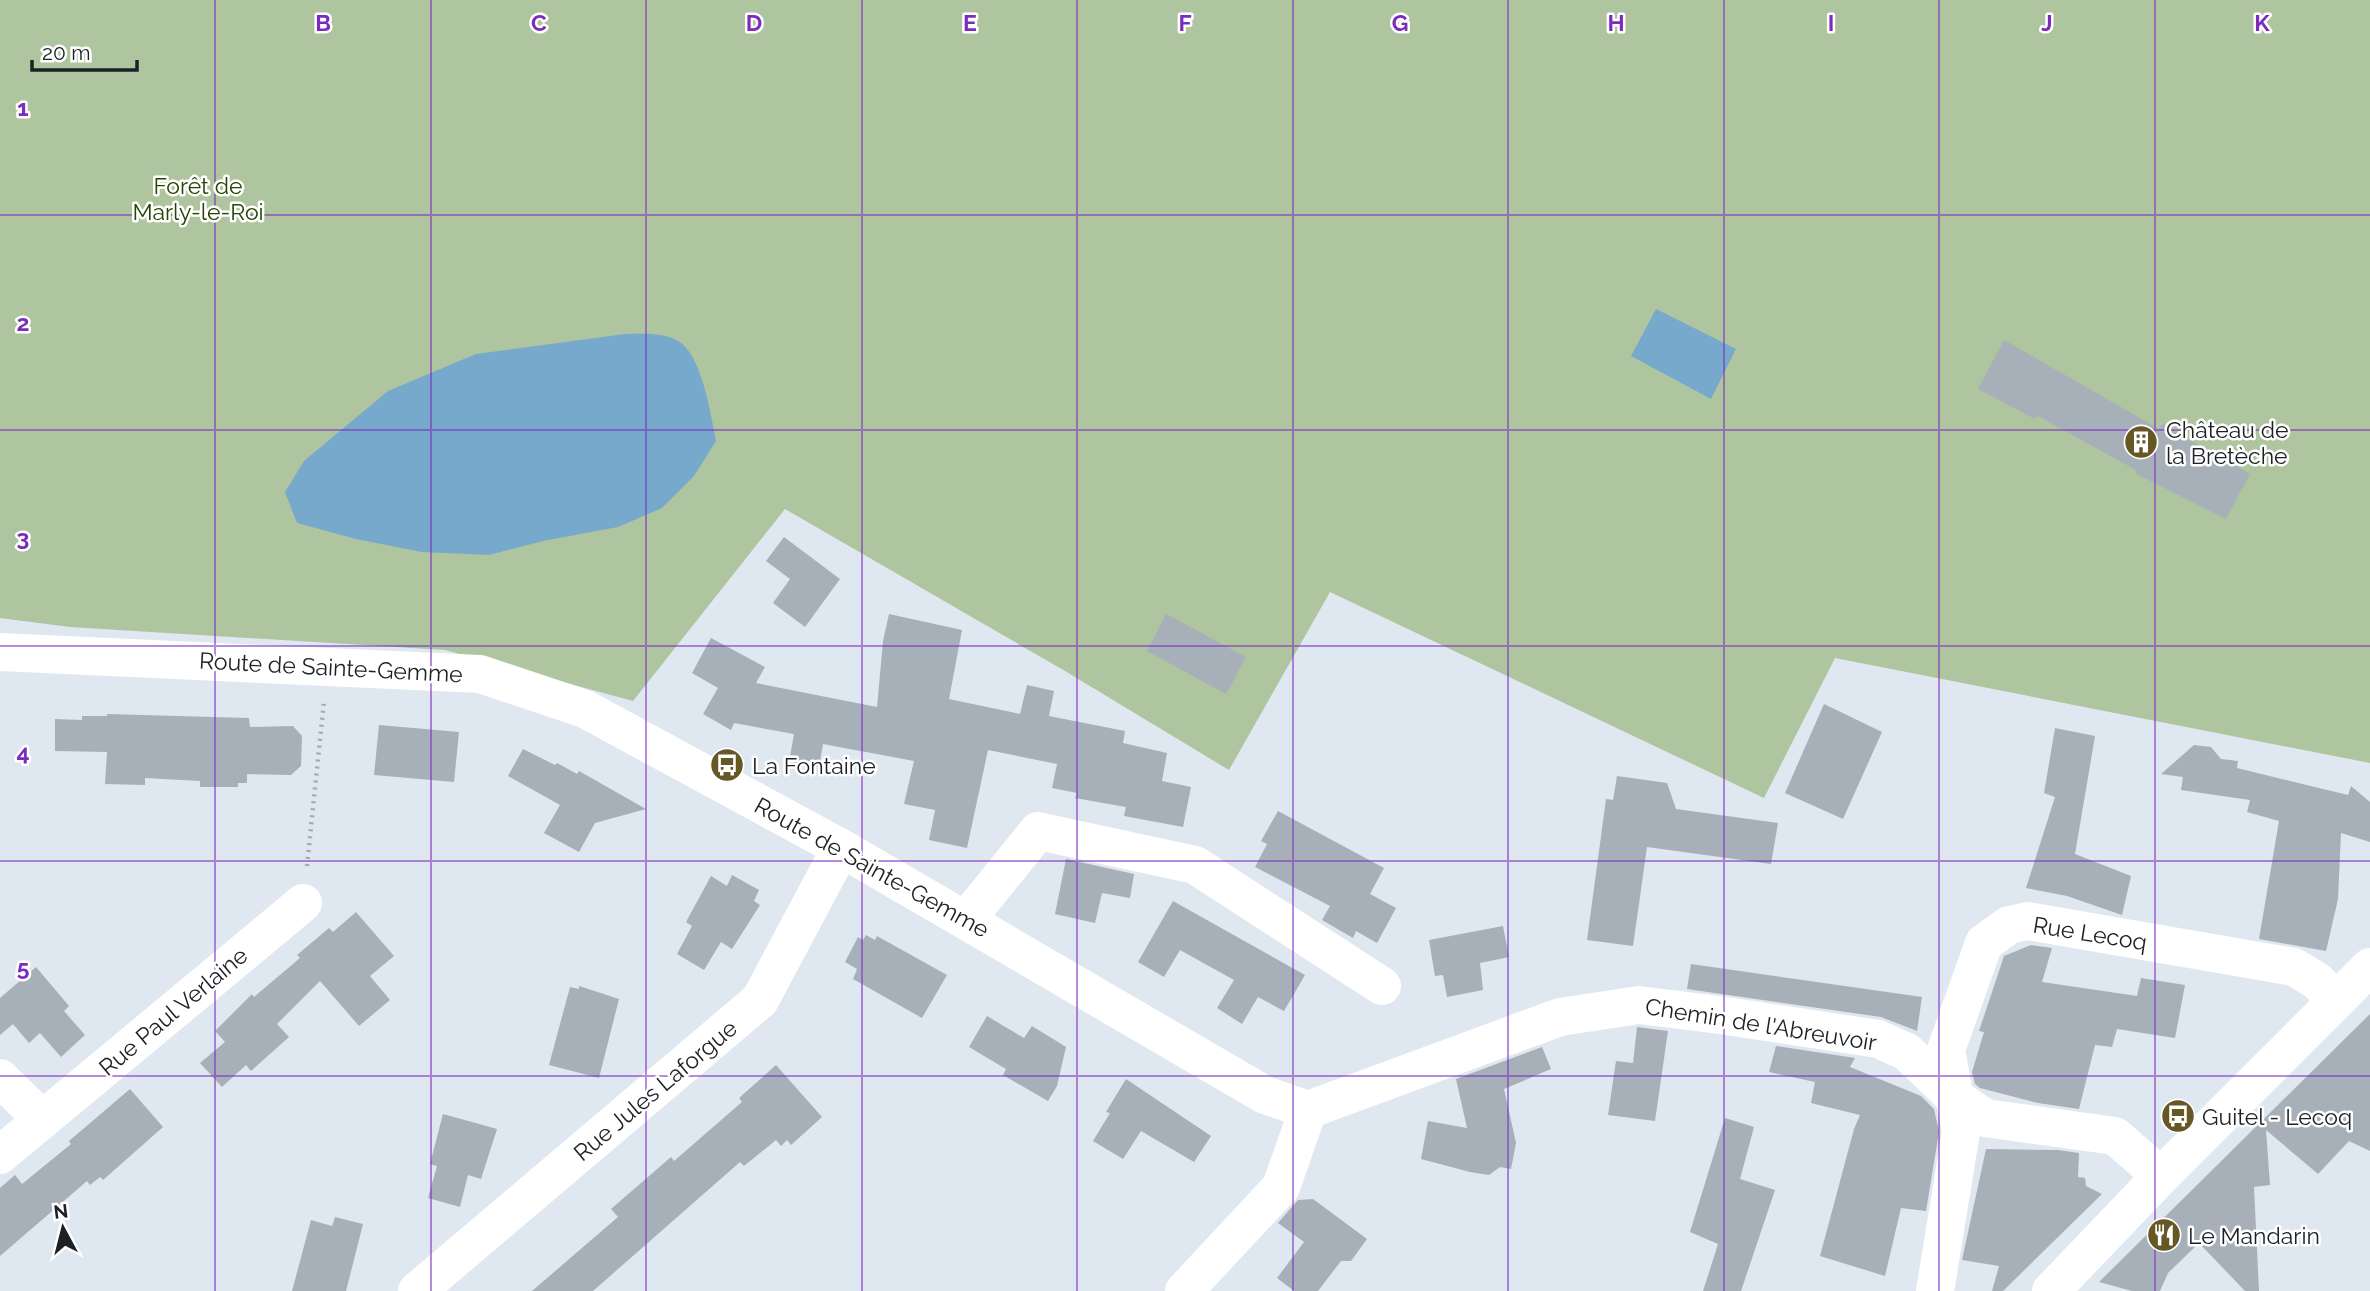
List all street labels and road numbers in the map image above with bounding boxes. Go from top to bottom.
street label: Route de Sainte-Gemme [199,647,463,687]
street label: Route de Sainte-Gemme [750,791,994,943]
street label: Rue Lecoq [2031,911,2149,955]
street label: Rue Paul Verlaine [93,941,253,1081]
street label: Chemin de l'Abreuvoir [1643,992,1879,1056]
street label: Rue Jules Laforgue [568,1014,742,1166]

